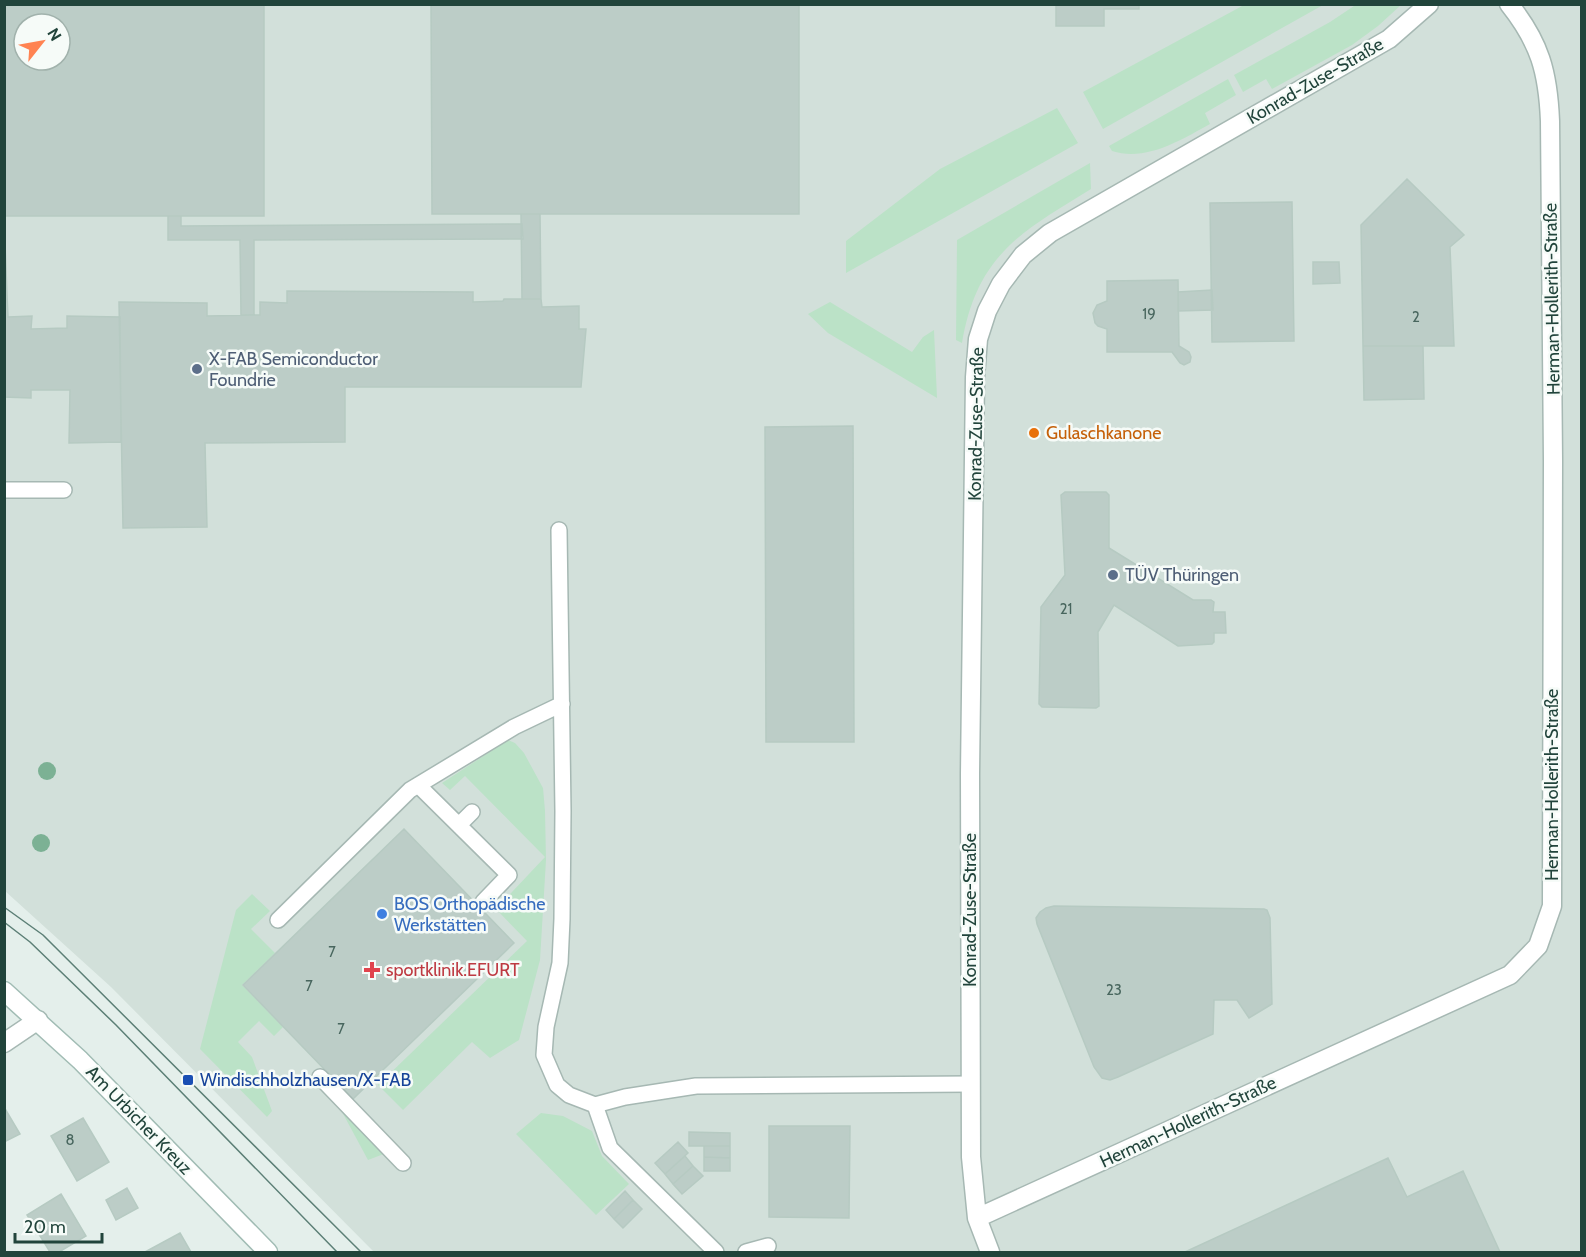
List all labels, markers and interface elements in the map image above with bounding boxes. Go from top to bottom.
north arrow [12,12,72,72]
text: N [43,25,65,44]
street label: Konrad-Zuse-Straße [1243,33,1387,129]
street label: Herman-Hollerith-Straße [1539,203,1565,395]
house number: 19 [1142,305,1156,323]
house number: 2 [1412,308,1420,326]
street label: Konrad-Zuse-Straße [964,347,988,501]
place label: X-FAB Semiconductor Foundrie [209,348,378,391]
marker: X-FAB Semiconductor Foundrie [190,362,204,376]
place label: Gulaschkanone [1046,422,1162,444]
marker: Gulaschkanone [1027,426,1041,440]
place label: TÜV Thüringen [1125,564,1239,586]
marker: TÜV Thüringen [1106,568,1120,582]
house number: 21 [1060,600,1072,618]
street label: Herman-Hollerith-Straße [1541,689,1563,881]
street label: Konrad-Zuse-Straße [959,833,981,987]
place label: BOS Orthopädische Werkstätten [394,893,545,936]
marker: BOS Orthopädische Werkstätten [375,907,389,921]
house number: 7 [328,943,336,961]
place label: sportklinik.EFURT [386,959,520,981]
marker: sportklinik.EFURT [363,961,381,979]
house number: 7 [305,977,313,995]
house number: 23 [1106,981,1122,999]
house number: 7 [337,1020,345,1038]
street label: Am Urbicher Kreuz [81,1061,197,1179]
place label: Windischholzhausen/X-FAB [200,1069,411,1091]
street label: Herman-Hollerith-Straße [1096,1071,1280,1173]
marker: Windischholzhausen/X-FAB [181,1073,195,1087]
house number: 8 [65,1131,75,1149]
scale bar [15,1206,102,1244]
text: 20 m [24,1216,66,1238]

